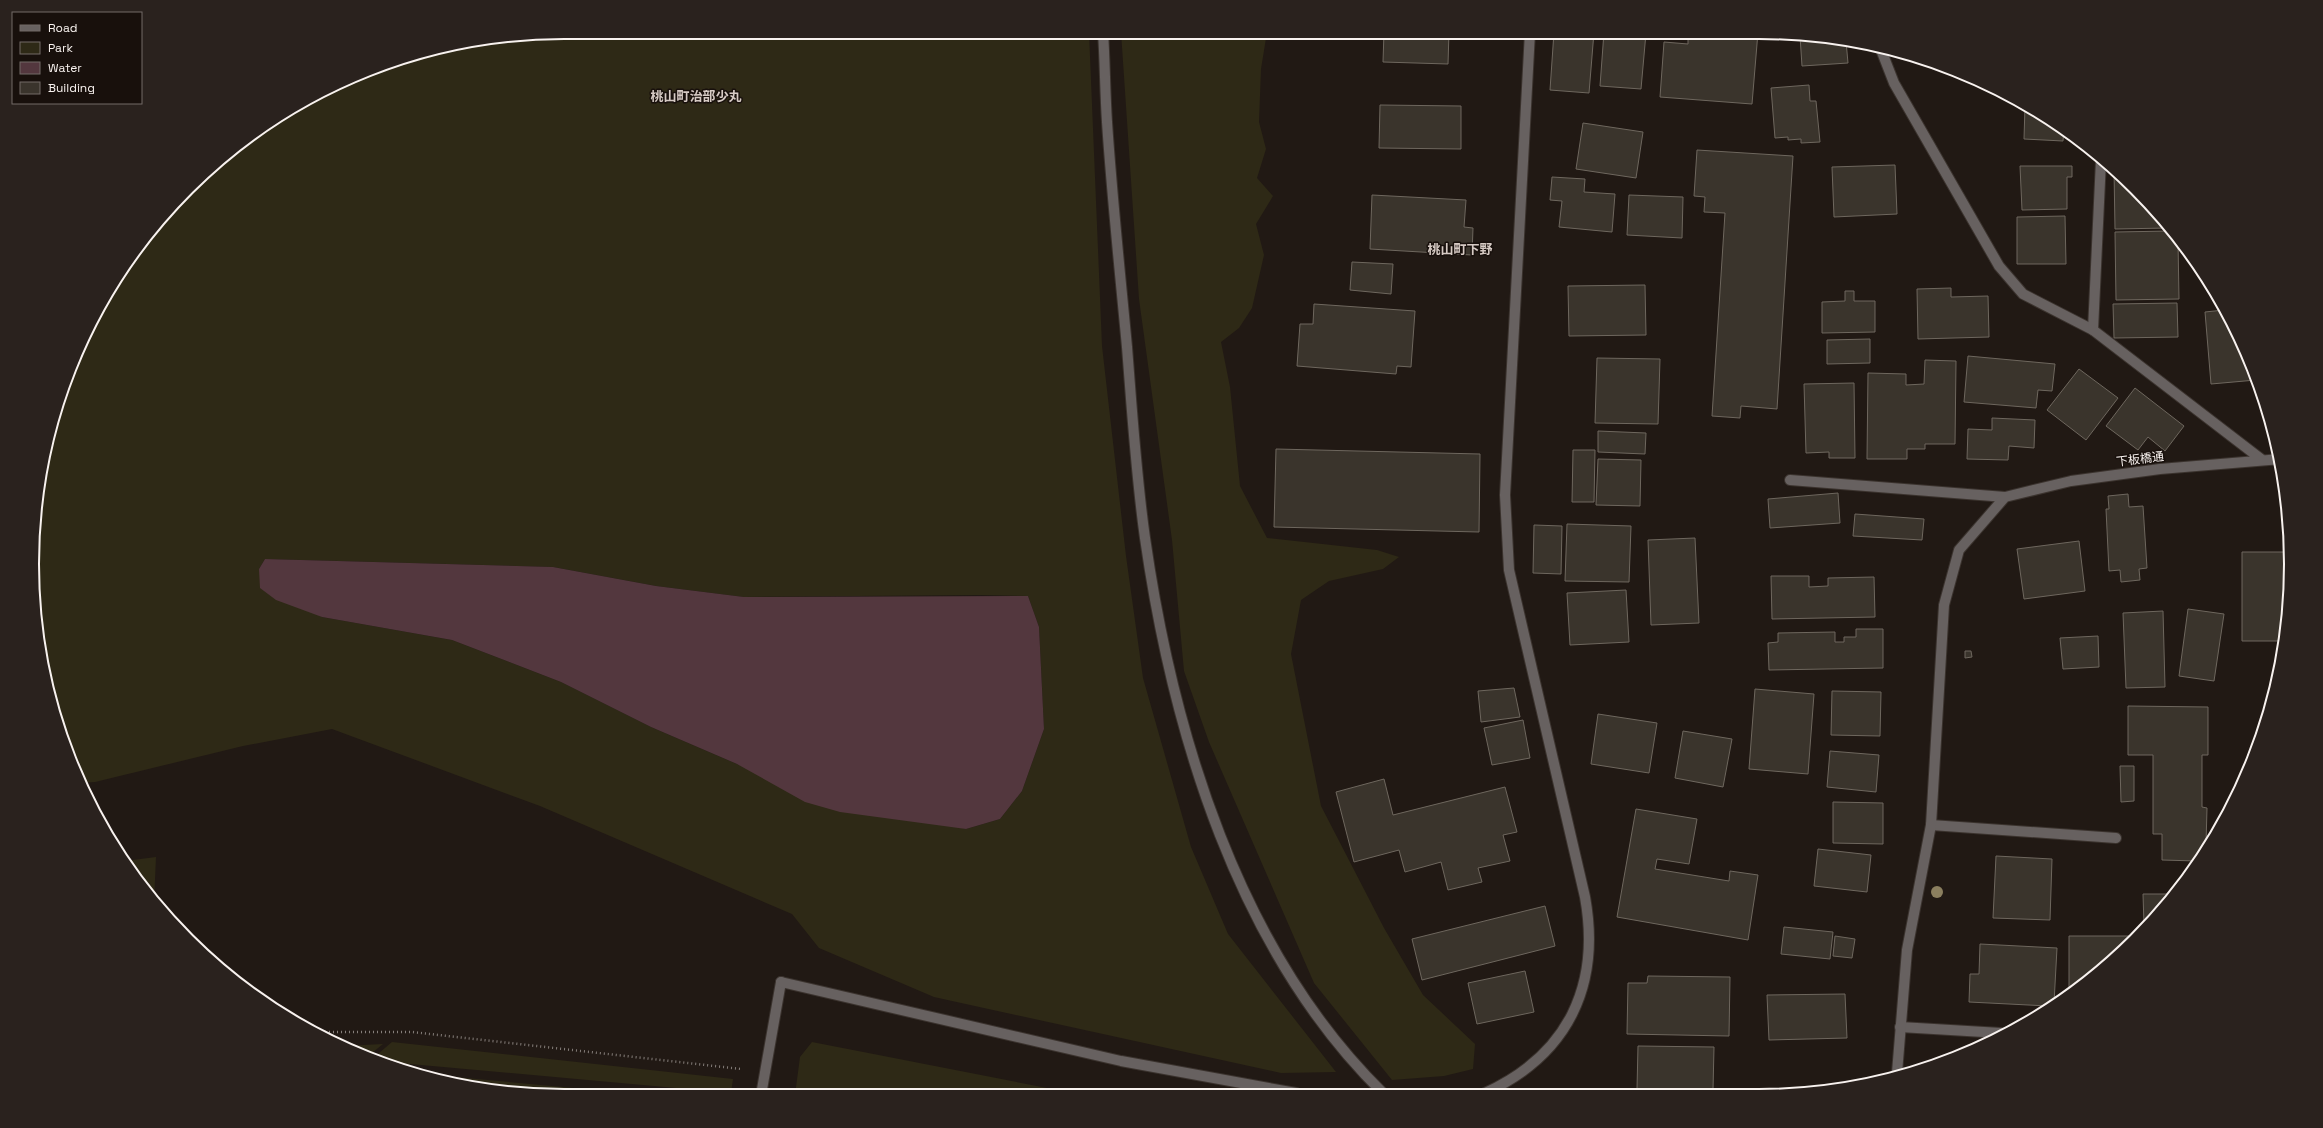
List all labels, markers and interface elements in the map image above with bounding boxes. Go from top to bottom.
legend [12,12,142,104]
text: Road [48,20,77,36]
text: Park [48,40,73,56]
text: Water [48,60,82,76]
text: Building [48,80,95,96]
district label: 桃山町治部少丸 [650,88,742,105]
district label: 桃山町下野 [1427,241,1493,258]
street label: 下板橋通 [2115,448,2165,470]

